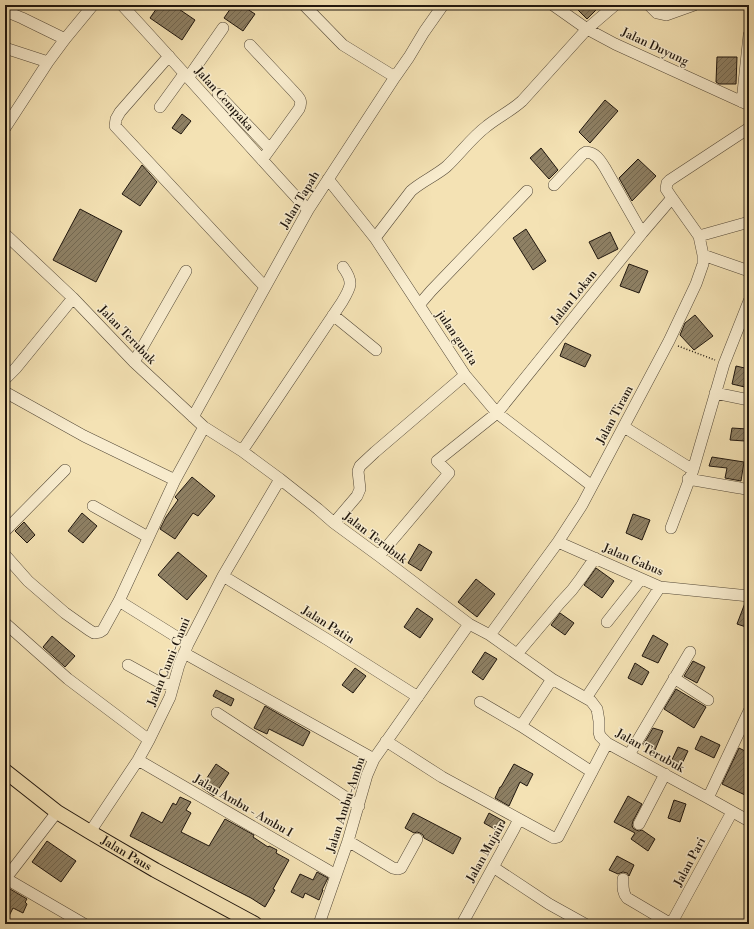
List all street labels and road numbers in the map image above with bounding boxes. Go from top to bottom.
street label: Jalan Duyung [618,24,692,69]
street label: Jalan Cempaka [191,63,257,135]
street label: Jalan Tapah [276,169,323,232]
street label: Jalan Lokan [547,267,600,328]
street label: Jalan Terubuk [94,302,159,368]
street label: julan gurita [433,307,481,369]
street label: Jalan Tiram [593,383,637,448]
street label: Jalan Terubuk [339,508,410,567]
street label: Jalan Gabus [600,540,666,579]
street label: Jalan Patin [298,602,357,647]
street label: Jalan Cumi-Cumi [144,615,194,710]
street label: Jalan Terubuk [612,725,688,776]
street label: Jalan Ambu-Ambu [323,755,369,856]
street label: Jalan Ambu - Ambu I [190,771,296,841]
street label: Jalan Mujair [463,819,509,886]
street label: Jalan Paus [98,832,154,874]
street label: Jalan Pari [670,835,709,890]

